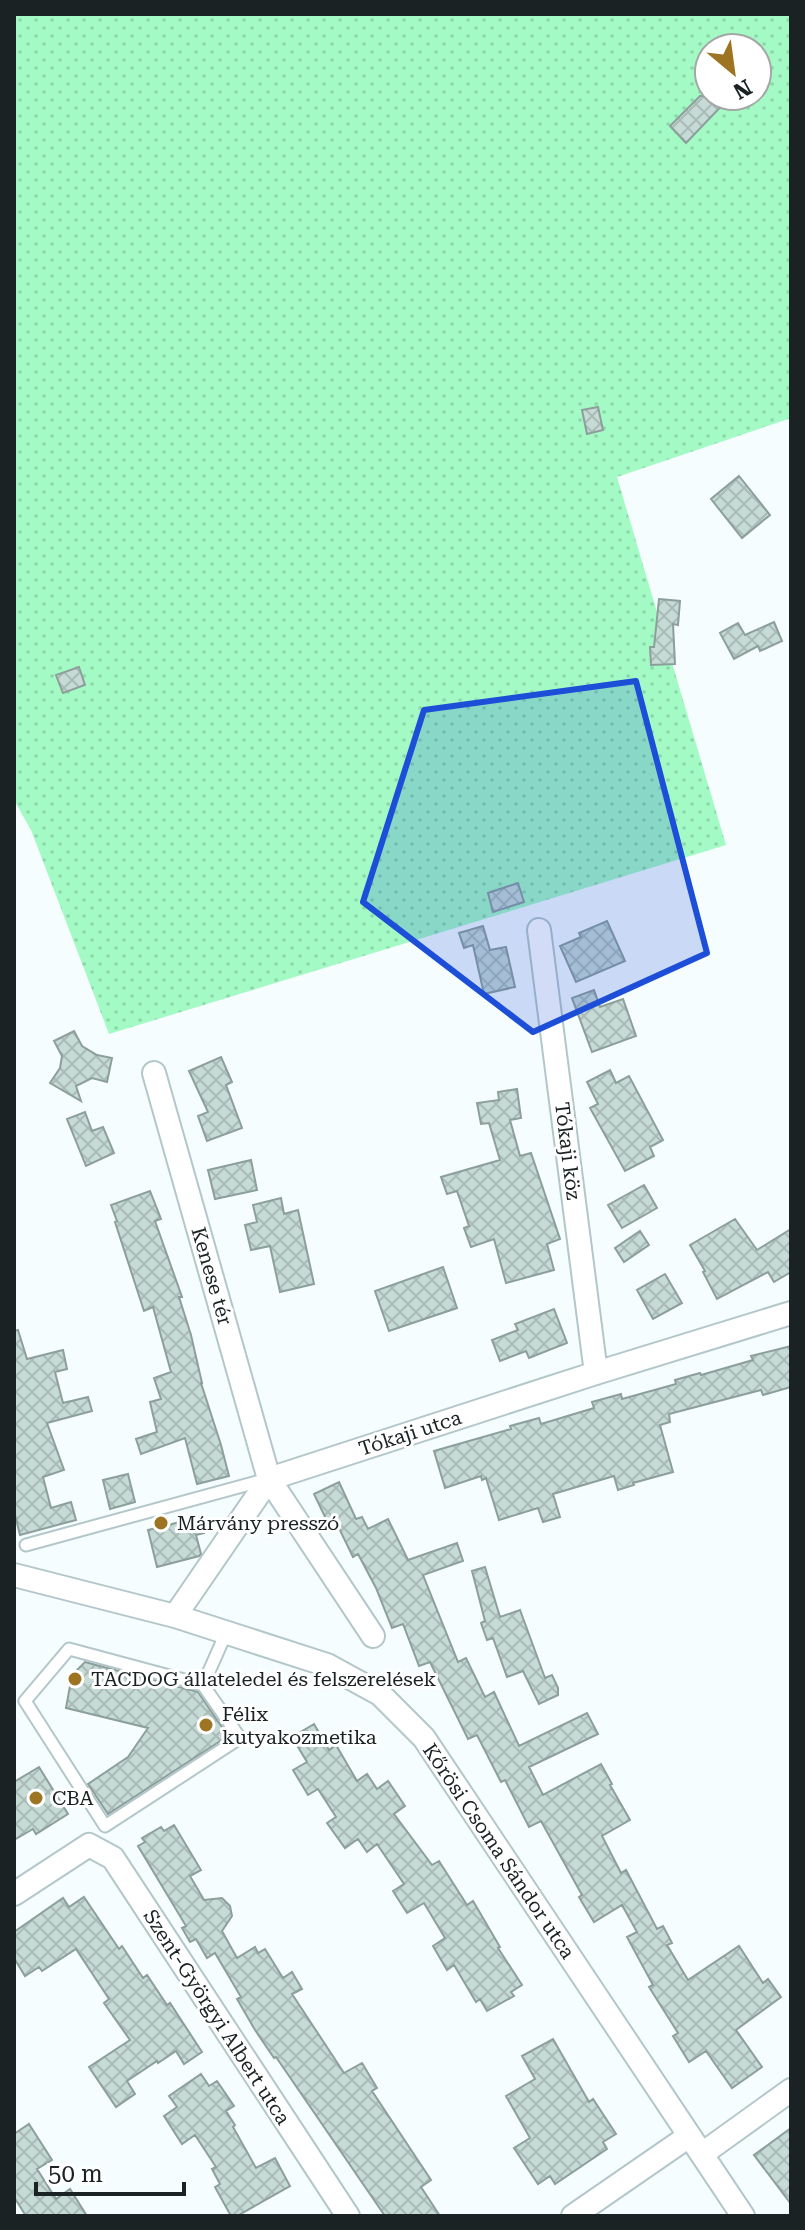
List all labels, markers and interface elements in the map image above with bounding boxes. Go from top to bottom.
north arrow [693,32,773,112]
text: N [729,74,756,104]
street label: Tókaji köz [550,1101,586,1201]
street label: Kenese tér [187,1224,237,1328]
street label: Tókaji utca [356,1405,464,1461]
place label: Márvány presszó [177,1511,339,1535]
marker: Márvány presszó [152,1514,170,1532]
place label: TACDOG állateledel és felszerelések [91,1667,436,1691]
marker: TACDOG állateledel és felszerelések [66,1670,84,1688]
place label: Félix kutyakozmetika [222,1702,377,1749]
marker: Félix kutyakozmetika [197,1716,215,1734]
street label: Kőrösi Csoma Sándor utca [418,1739,580,1963]
place label: CBA [52,1786,94,1810]
marker: CBA [27,1789,45,1807]
street label: Szent-Györgyi Albert utca [138,1905,296,2129]
scale bar [36,2146,184,2196]
text: 50 m [48,2160,103,2188]

